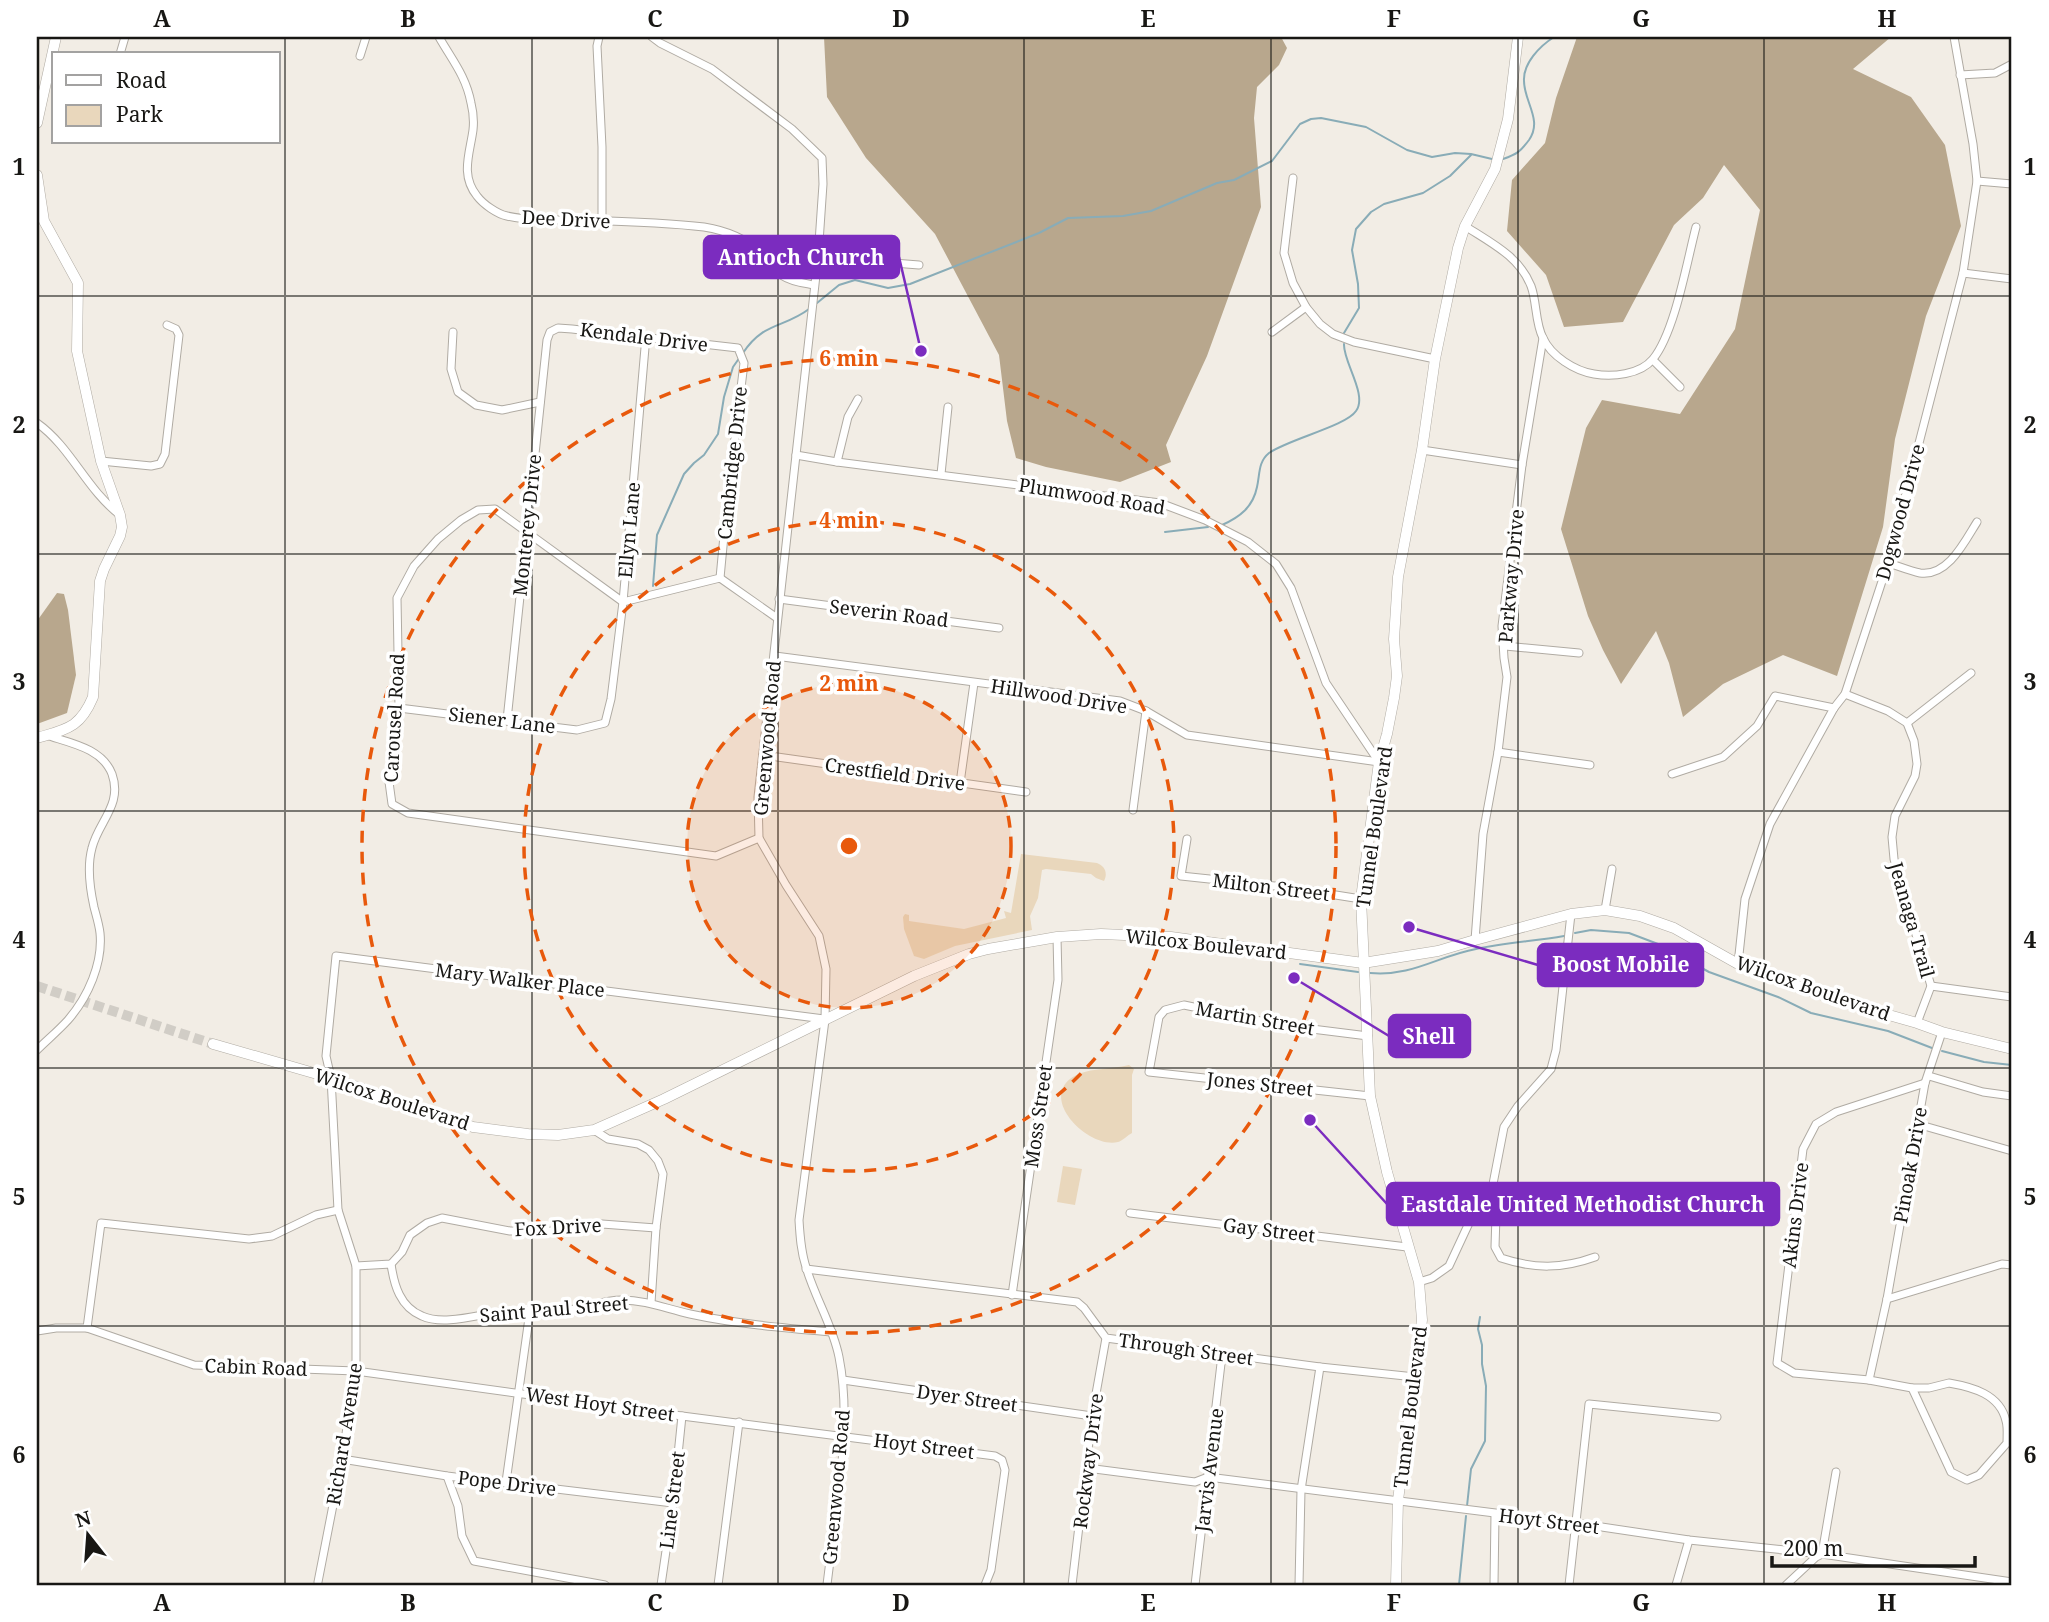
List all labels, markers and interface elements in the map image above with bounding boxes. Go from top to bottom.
text: A [153,2,171,34]
text: B [400,2,416,34]
text: C [647,2,663,34]
text: D [892,2,910,34]
text: E [1140,2,1156,34]
text: F [1387,2,1401,34]
text: G [1632,2,1650,34]
text: H [1878,2,1897,34]
legend [52,52,280,144]
text: Road [116,66,167,94]
text: Park [116,100,163,128]
text: 1 [13,150,26,182]
text: 1 [2024,150,2037,182]
street label: Dee Drive [521,204,611,234]
callout: Antioch Church [704,236,899,278]
text: Antioch Church [717,243,885,271]
street label: Kendale Drive [579,316,709,358]
text: 6 min [819,344,879,372]
street label: Cambridge Drive [711,385,753,541]
text: 2 [13,408,26,440]
text: 2 [2024,408,2037,440]
street label: Dogwood Drive [1869,441,1931,583]
street label: Monterey Drive [507,453,547,597]
street label: Plumwood Road [1017,472,1167,520]
street label: Ellyn Lane [612,481,646,579]
text: 4 min [819,506,879,534]
street label: Parkway Drive [1492,508,1530,644]
street label: Severin Road [828,593,950,633]
street label: Carousel Road [378,652,410,783]
street label: Greenwood Road [747,659,787,817]
text: 3 [13,665,26,697]
text: 3 [2024,665,2037,697]
text: 2 min [819,669,879,697]
street label: Hillwood Drive [989,672,1129,720]
street label: Siener Lane [447,701,557,739]
street label: Tunnel Boulevard [1350,744,1398,910]
street label: Crestfield Drive [823,751,967,797]
centre of rings [837,834,861,858]
street label: Jeanaga Trail [1883,858,1941,981]
street label: Milton Street [1211,867,1331,907]
text: 4 [13,923,26,955]
street label: Wilcox Boulevard [1124,923,1288,965]
text: 4 [2024,923,2037,955]
callout: Boost Mobile [1538,944,1703,986]
street label: Wilcox Boulevard [1732,949,1894,1027]
text: Boost Mobile [1552,950,1690,978]
street label: Mary Walker Place [434,957,606,1003]
street label: Martin Street [1193,995,1317,1041]
callout: Shell [1389,1015,1470,1057]
text: Shell [1403,1022,1456,1050]
street label: Wilcox Boulevard [311,1062,473,1136]
street label: Moss Street [1018,1062,1058,1169]
street label: Jones Street [1205,1065,1315,1103]
street label: Pinoak Drive [1887,1105,1933,1225]
street label: Akins Drive [1776,1161,1814,1269]
text: 5 [13,1180,26,1212]
text: 5 [2024,1180,2037,1212]
callout: Eastdale United Methodist Church [1387,1183,1779,1225]
text: Eastdale United Methodist Church [1401,1190,1765,1218]
street label: Gay Street [1221,1211,1317,1249]
street label: Fox Drive [514,1212,602,1242]
street label: Saint Paul Street [479,1290,630,1328]
street label: Tunnel Boulevard [1387,1324,1433,1490]
street label: Through Street [1117,1327,1255,1371]
street label: Cabin Road [204,1352,308,1382]
street label: Richard Avenue [320,1361,368,1507]
street label: Dyer Street [915,1378,1019,1418]
street label: West Hoyt Street [524,1381,676,1427]
street label: Rockway Drive [1067,1392,1109,1530]
street label: Jarvis Avenue [1188,1406,1230,1535]
street label: Greenwood Road [816,1408,856,1566]
street label: Hoyt Street [872,1427,976,1465]
text: 6 [13,1438,26,1470]
text: 6 [2024,1438,2037,1470]
street label: Line Street [653,1449,691,1550]
street label: Pope Drive [456,1464,558,1502]
north arrow [52,1500,122,1570]
street label: Hoyt Street [1497,1502,1601,1540]
text: N [72,1504,94,1533]
scale bar [1772,1524,1976,1568]
text: 200 m [1783,1534,1844,1562]
text: A [153,1586,171,1618]
text: B [400,1586,416,1618]
text: C [647,1586,663,1618]
text: D [892,1586,910,1618]
text: E [1140,1586,1156,1618]
text: F [1387,1586,1401,1618]
text: G [1632,1586,1650,1618]
text: H [1878,1586,1897,1618]

